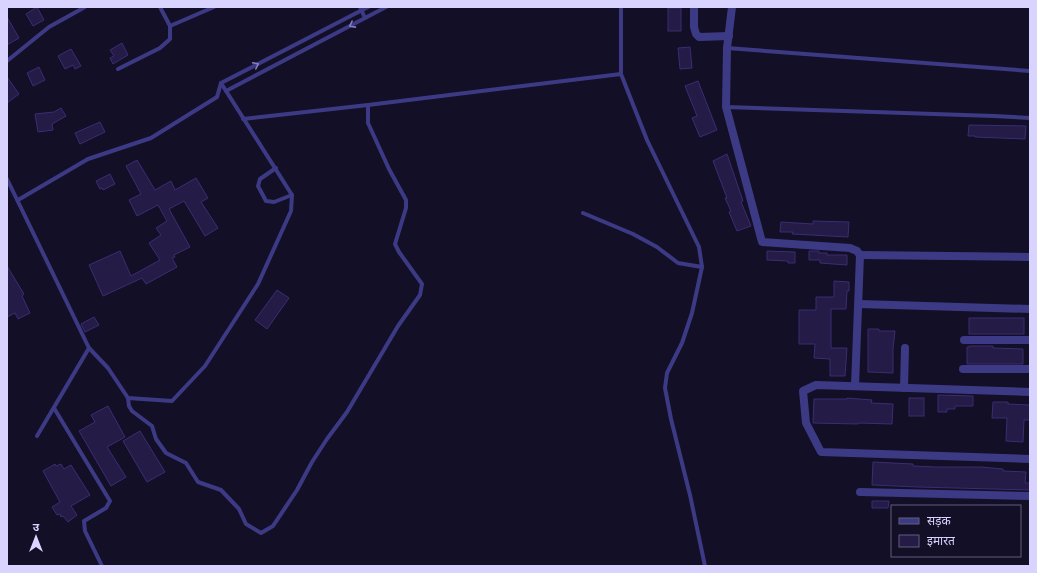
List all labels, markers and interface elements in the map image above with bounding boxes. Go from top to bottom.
one-way arrow [349,20,356,28]
one-way arrow [252,62,259,70]
legend [891,505,1021,557]
text: सड़क [927,513,952,528]
north arrow [16,517,56,557]
text: उ [33,520,40,533]
text: इमारत [927,533,956,548]

